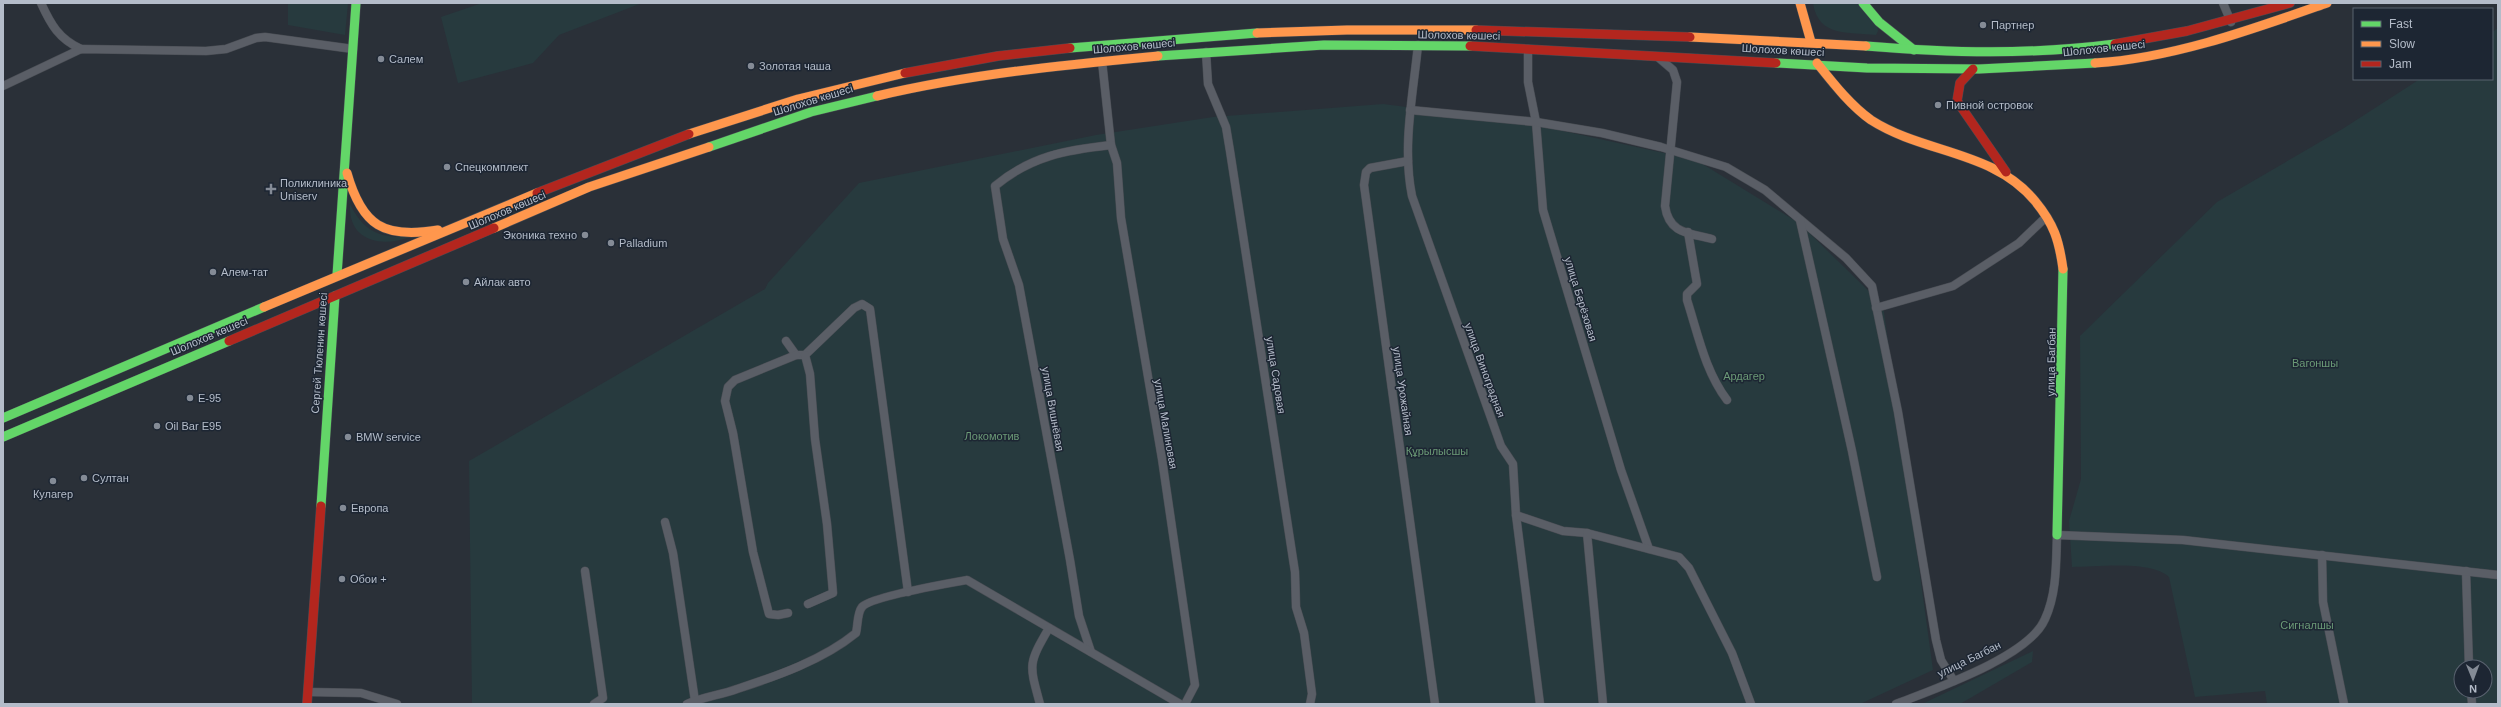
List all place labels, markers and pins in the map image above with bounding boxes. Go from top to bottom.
place label: Партнер [1991,19,2034,31]
marker: Партнер [1978,20,1988,30]
place label: Салем [389,53,423,65]
marker: Салем [376,54,386,64]
place label: Золотая чаша [759,60,832,72]
marker: Золотая чаша [746,61,756,71]
place label: Пивной островок [1946,99,2033,111]
marker: Пивной островок [1933,100,1943,110]
place label: Спецкомплект [455,161,528,173]
marker: Спецкомплект [442,162,452,172]
place label: Поликлиника Uniserv [280,177,348,202]
marker: Поликлиника Uniserv [265,183,277,195]
place label: Эконика техно [503,229,577,241]
marker: Эконика техно [580,230,590,240]
place label: Palladium [619,237,667,249]
marker: Palladium [606,238,616,248]
place label: Алем-тат [221,266,268,278]
marker: Алем-тат [208,267,218,277]
place label: Айлак авто [474,276,531,288]
marker: Айлак авто [461,277,471,287]
place label: E-95 [198,392,221,404]
marker: E-95 [185,393,195,403]
place label: Oil Bar E95 [165,420,221,432]
marker: Oil Bar E95 [152,421,162,431]
place label: BMW service [356,431,421,443]
marker: BMW service [343,432,353,442]
place label: Султан [92,472,129,484]
marker: Султан [79,473,89,483]
marker: Кулагер [48,476,58,486]
place label: Кулагер [33,488,73,500]
place label: Европа [351,502,389,514]
marker: Европа [338,503,348,513]
place label: Обои + [350,573,387,585]
marker: Обои + [337,574,347,584]

